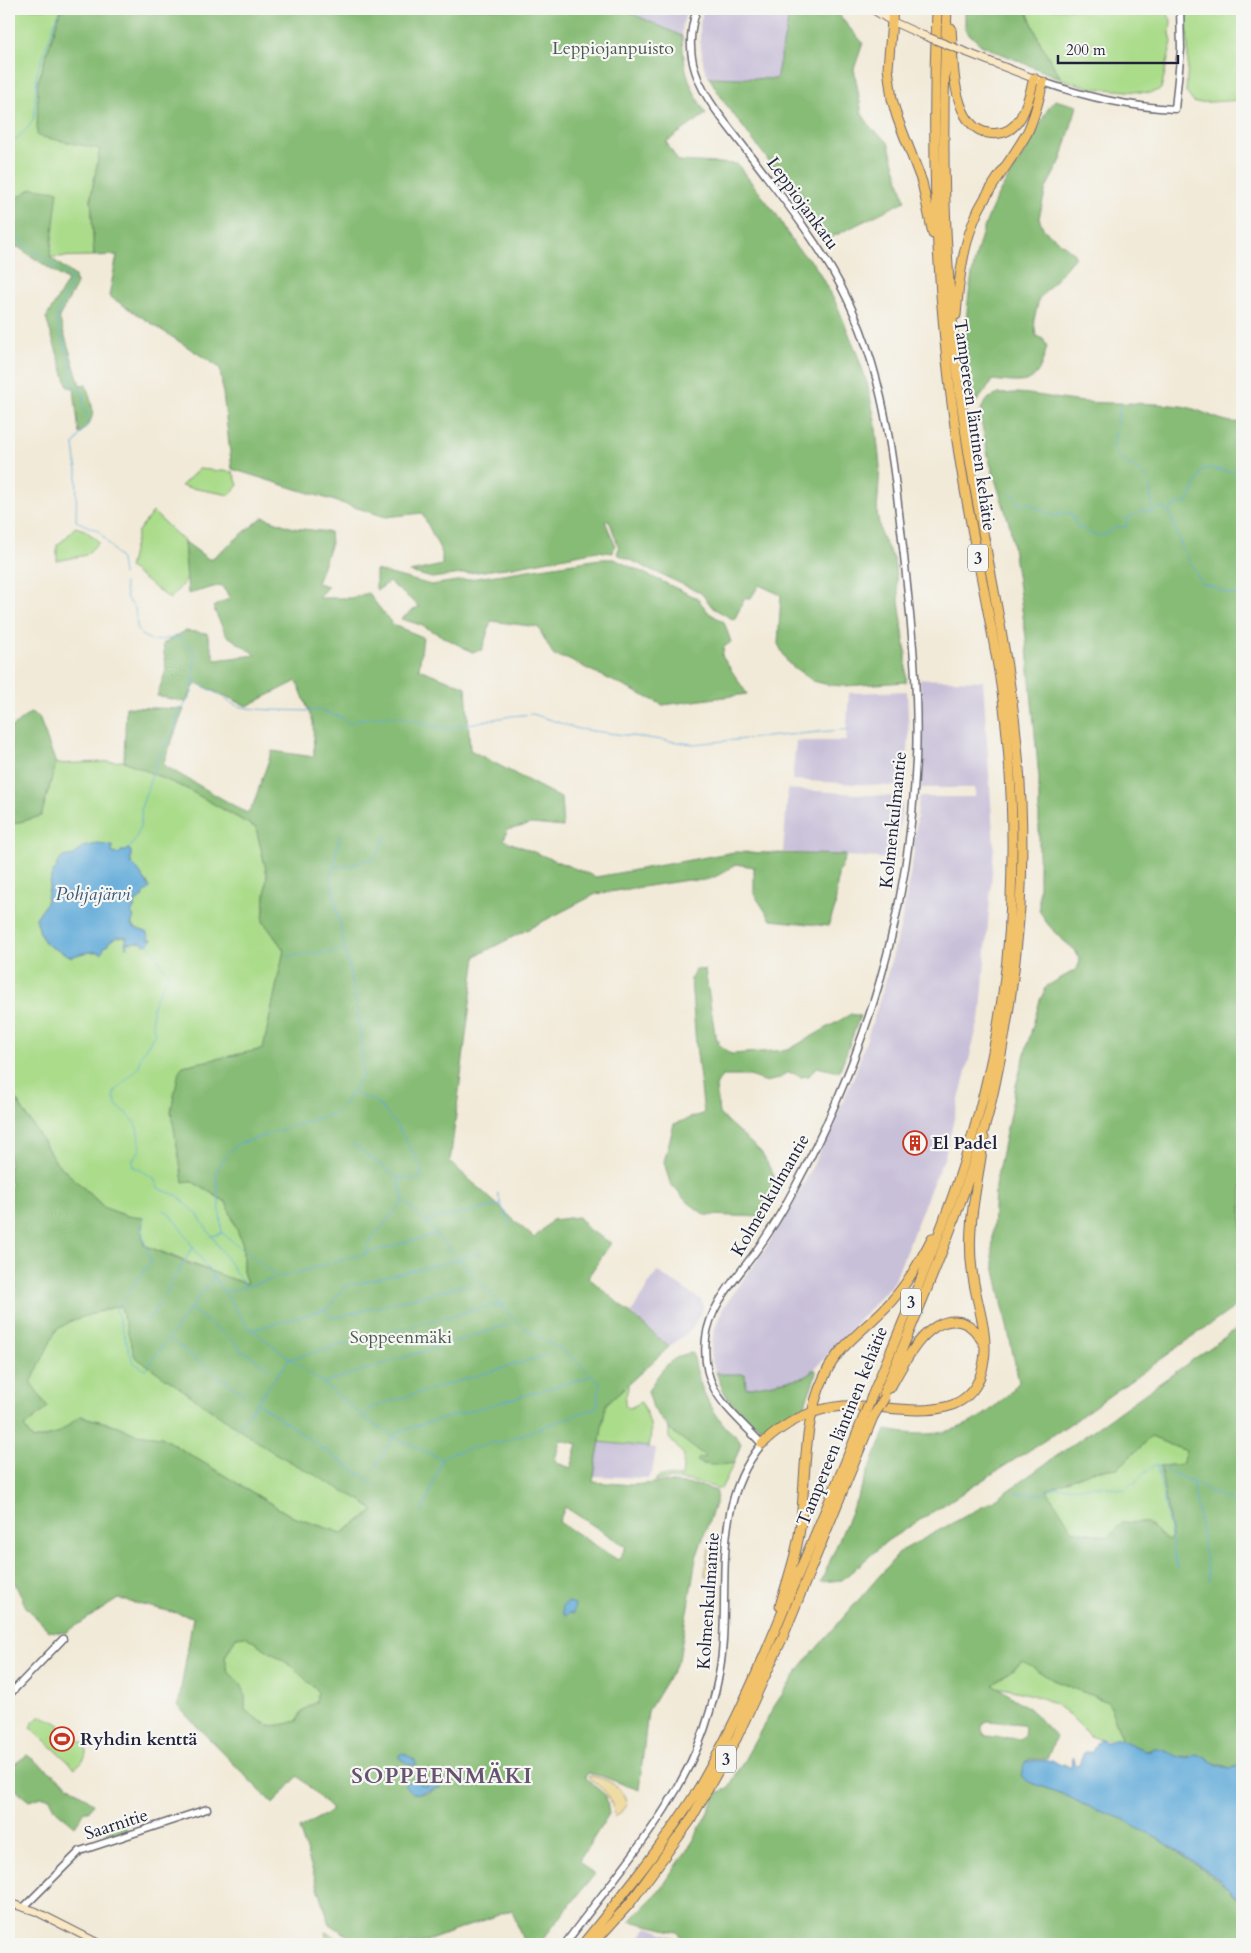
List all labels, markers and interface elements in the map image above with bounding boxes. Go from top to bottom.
scale bar [1058,32,1178,64]
park label: Leppiojanpuisto [552,36,674,61]
text: 200 m [1066,40,1106,60]
street label: Leppiojankatu [760,152,845,255]
street label: Tampereen läntinen kehätie [947,318,1002,532]
road number: 3 [968,544,988,572]
street label: Kolmenkulmantie [874,750,913,890]
water label: Pohjajärvi [56,881,131,907]
street label: Kolmenkulmantie [725,1129,816,1261]
building icon: El Padel [902,1130,928,1156]
place label: El Padel [932,1131,997,1156]
road number: 3 [901,1288,921,1315]
street label: Tampereen läntinen kehätie [791,1323,894,1530]
park label: Soppeenmäki [350,1325,452,1350]
street label: Kolmenkulmantie [691,1532,726,1671]
sports icon: Ryhdin kenttä [49,1726,75,1752]
place label: Ryhdin kenttä [80,1727,198,1752]
road number: 3 [716,1746,736,1772]
district label: SOPPEENMÄKI [351,1761,533,1791]
street label: Saarnitie [81,1802,151,1846]

